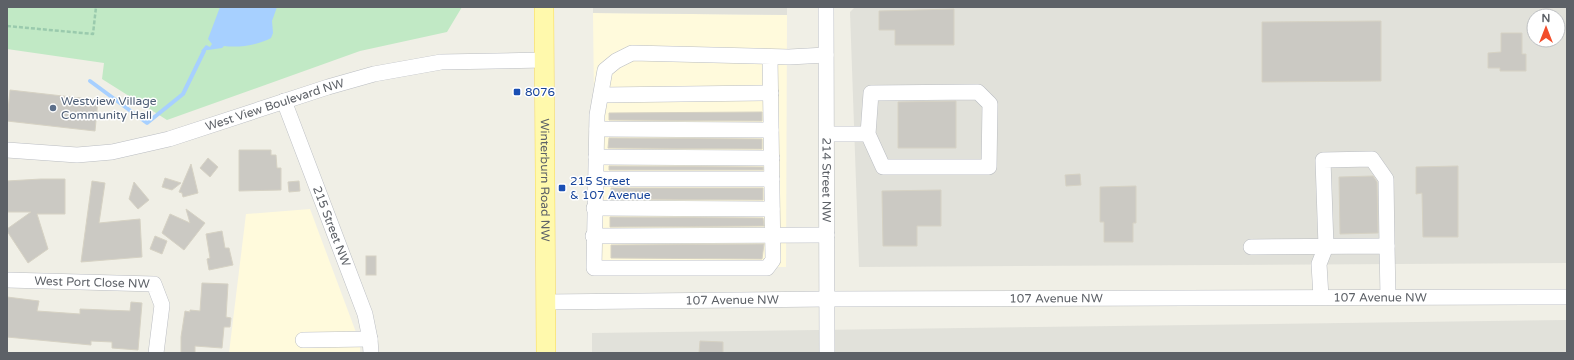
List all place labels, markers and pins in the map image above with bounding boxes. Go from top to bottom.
place label: 8076 [525,85,555,99]
marker: 8076 [512,87,522,97]
place label: Westview Village Community Hall [61,94,157,122]
marker: Westview Village Community Hall [48,103,58,113]
place label: 215 Street & 107 Avenue [570,174,651,202]
marker: 215 Street & 107 Avenue [557,183,567,193]

